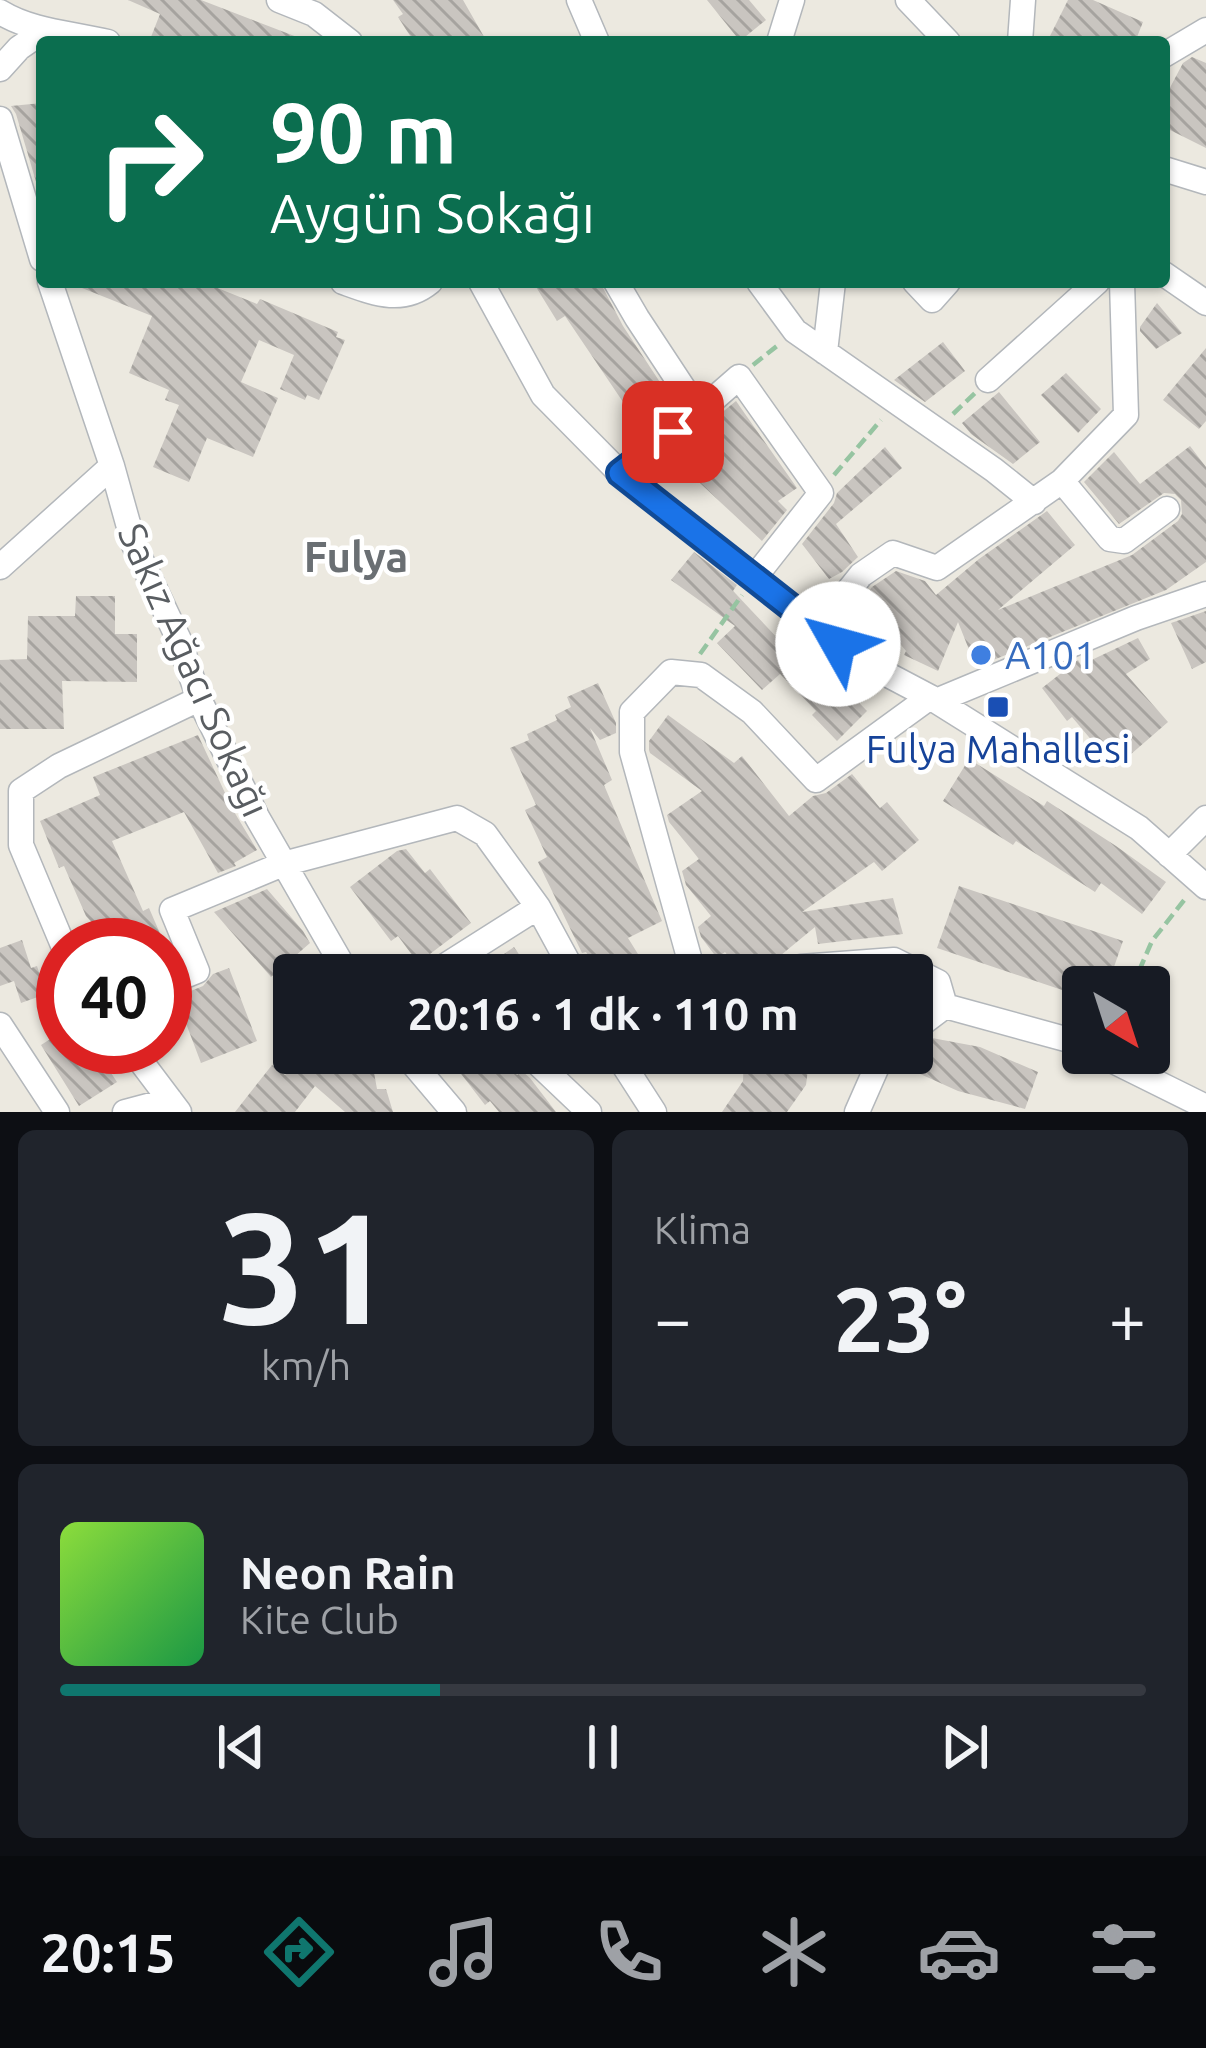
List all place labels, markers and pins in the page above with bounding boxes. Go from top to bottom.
pin [622,381,724,483]
place label: A101 [1005,633,1096,676]
marker: A101 [968,642,994,668]
marker: Fulya Mahallesi [985,694,1011,720]
place label: Fulya Mahallesi [866,727,1130,770]

